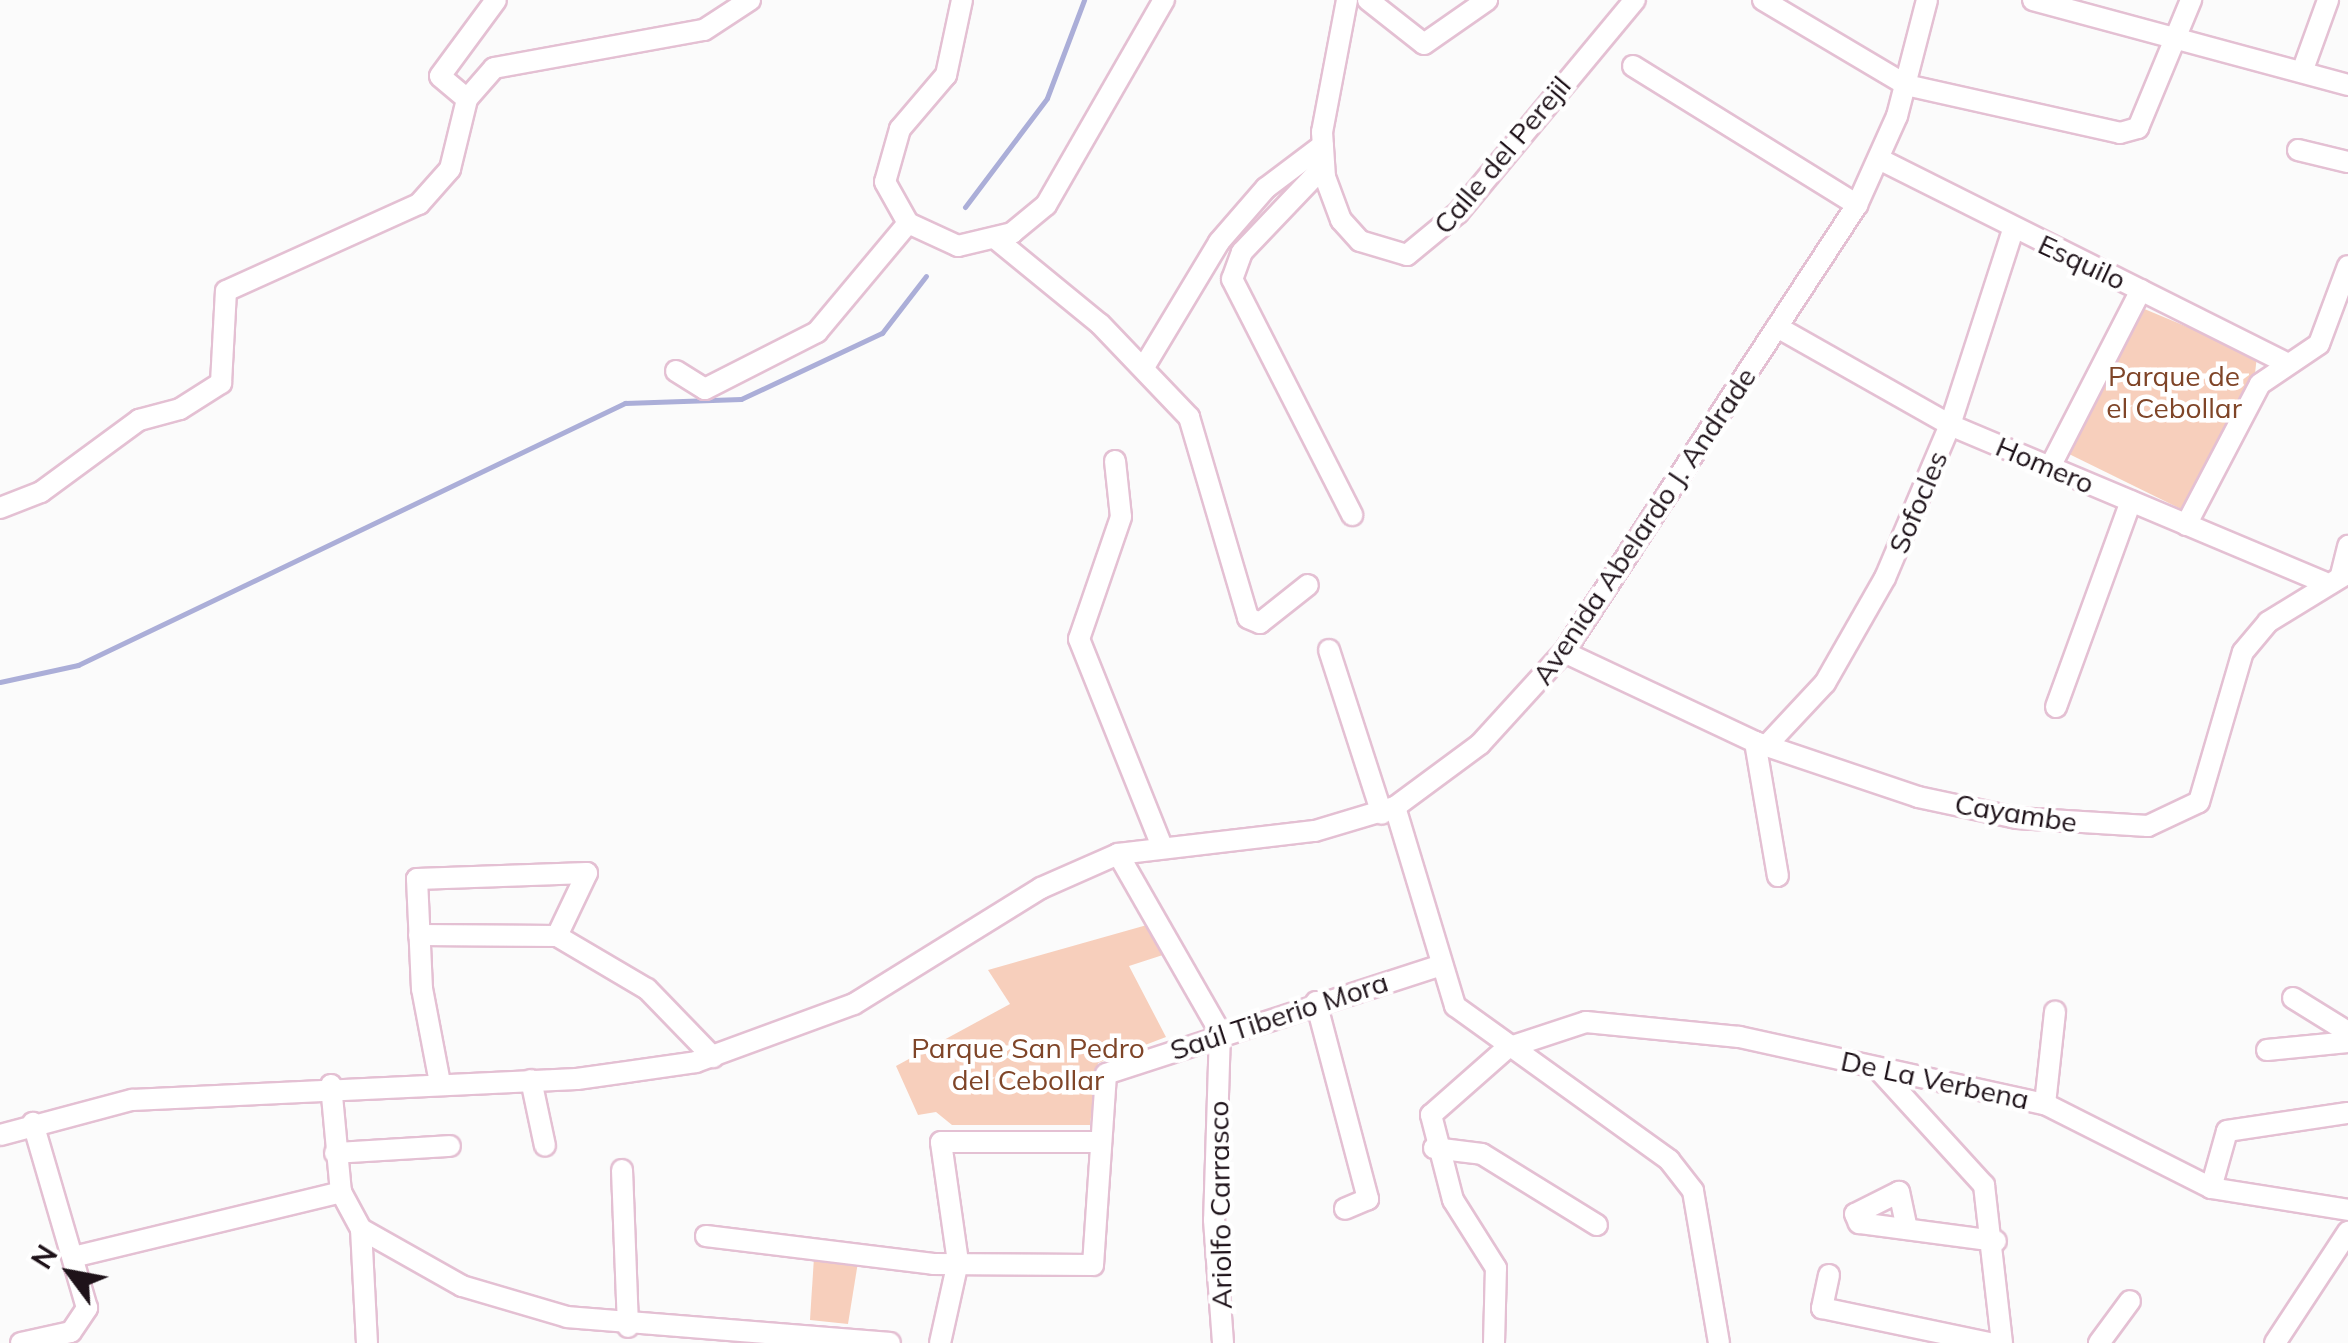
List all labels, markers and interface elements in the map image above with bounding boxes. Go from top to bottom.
street label: Calle del Perejil [1426,69,1578,241]
street label: Esquilo [2033,227,2131,297]
park label: Parque de el Cebollar [2106,359,2242,425]
street label: Avenida Abelardo J. Andrade [1525,361,1763,691]
street label: Homero [1991,429,2099,501]
street label: Sofocles [1881,446,1955,558]
street label: Cayambe [1952,787,2080,839]
street label: Saúl Tiberio Mora [1166,965,1392,1067]
park label: Parque San Pedro del Cebollar [911,1031,1145,1097]
street label: De La Verbena [1838,1044,2032,1116]
street label: Ariolfo Carrasco [1201,1101,1239,1309]
north arrow [20,1223,120,1323]
text: N [24,1239,65,1275]

